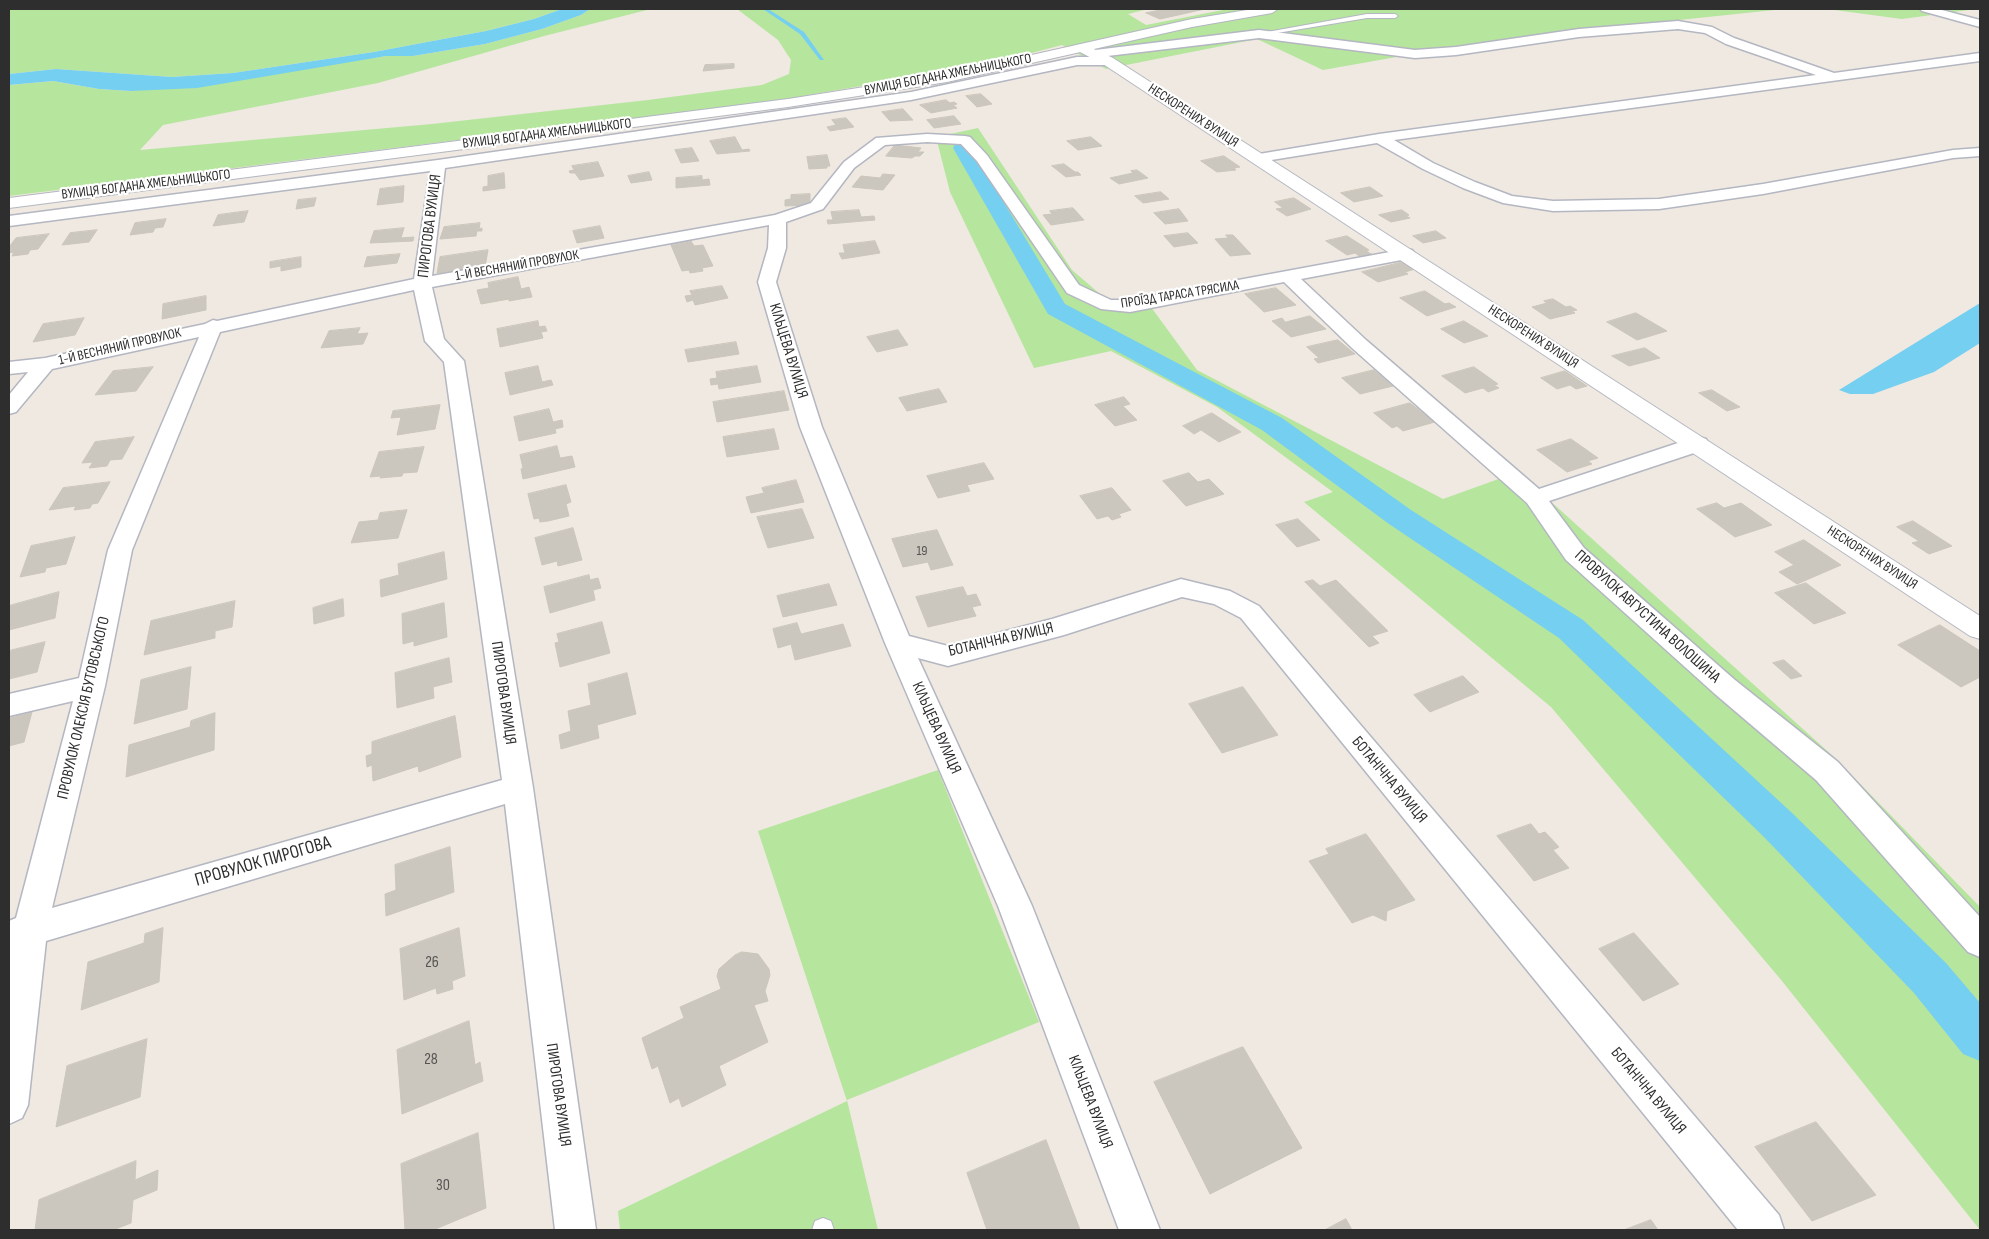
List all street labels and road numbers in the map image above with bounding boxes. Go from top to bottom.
street label: ВУЛИЦЯ БОГДАНА ХМЕЛЬНИЦЬКОГО [863,51,1033,99]
street label: НЕСКОРЕНИХ ВУЛИЦЯ [1145,81,1241,151]
street label: ВУЛИЦЯ БОГДАНА ХМЕЛЬНИЦЬКОГО [462,115,632,153]
street label: ВУЛИЦЯ БОГДАНА ХМЕЛЬНИЦЬКОГО [61,166,231,204]
street label: ПИРОГОВА ВУЛИЦЯ [414,173,446,279]
street label: 1-Й ВЕСНЯНИЙ ПРОВУЛОК [454,247,580,285]
street label: ПРОЇЗД ТАРАСА ТРЯСИЛА [1120,277,1240,313]
street label: КІЛЬЦЕВА ВУЛИЦЯ [764,301,812,401]
street label: НЕСКОРЕНИХ ВУЛИЦЯ [1485,302,1581,372]
street label: 1-Й ВЕСНЯНИЙ ПРОВУЛОК [57,325,183,369]
street label: НЕСКОРЕНИХ ВУЛИЦЯ [1824,523,1920,593]
street label: ПРОВУЛОК АВГУСТИНА ВОЛОШИНА [1570,546,1724,688]
street label: ПРОВУЛОК ОЛЕКСІЯ БУТОВСЬКОГО [54,615,114,801]
street label: БОТАНІЧНА ВУЛИЦЯ [947,619,1055,661]
street label: ПИРОГОВА ВУЛИЦЯ [486,640,520,746]
street label: КІЛЬЦЕВА ВУЛИЦЯ [907,679,965,777]
street label: БОТАНІЧНА ВУЛИЦЯ [1347,733,1431,827]
street label: ПРОВУЛОК ПИРОГОВА [192,832,334,892]
street label: ПИРОГОВА ВУЛИЦЯ [541,1042,575,1148]
street label: БОТАНІЧНА ВУЛИЦЯ [1606,1044,1690,1138]
street label: КІЛЬЦЕВА ВУЛИЦЯ [1063,1053,1117,1151]

